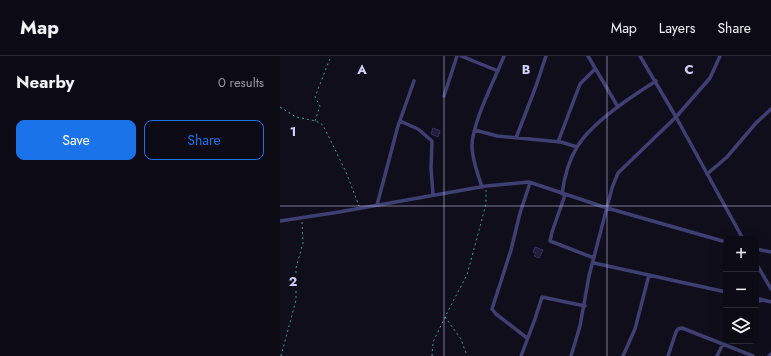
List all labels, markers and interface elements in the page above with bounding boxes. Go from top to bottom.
text: Map [20,14,59,41]
text: Map [611,18,637,38]
text: Layers [659,18,695,38]
text: Share [717,18,751,38]
text: A [356,60,367,79]
text: B [522,60,531,79]
text: C [684,60,694,79]
text: Nearby [16,70,74,94]
text: 0 results [218,73,264,92]
button: Save [16,120,136,160]
button: Share [144,120,264,160]
text: 1 [290,122,296,141]
map controls [723,236,759,344]
button: + [723,236,759,272]
text: 2 [289,272,297,291]
button: − [723,272,759,308]
button: layers [723,308,759,344]

